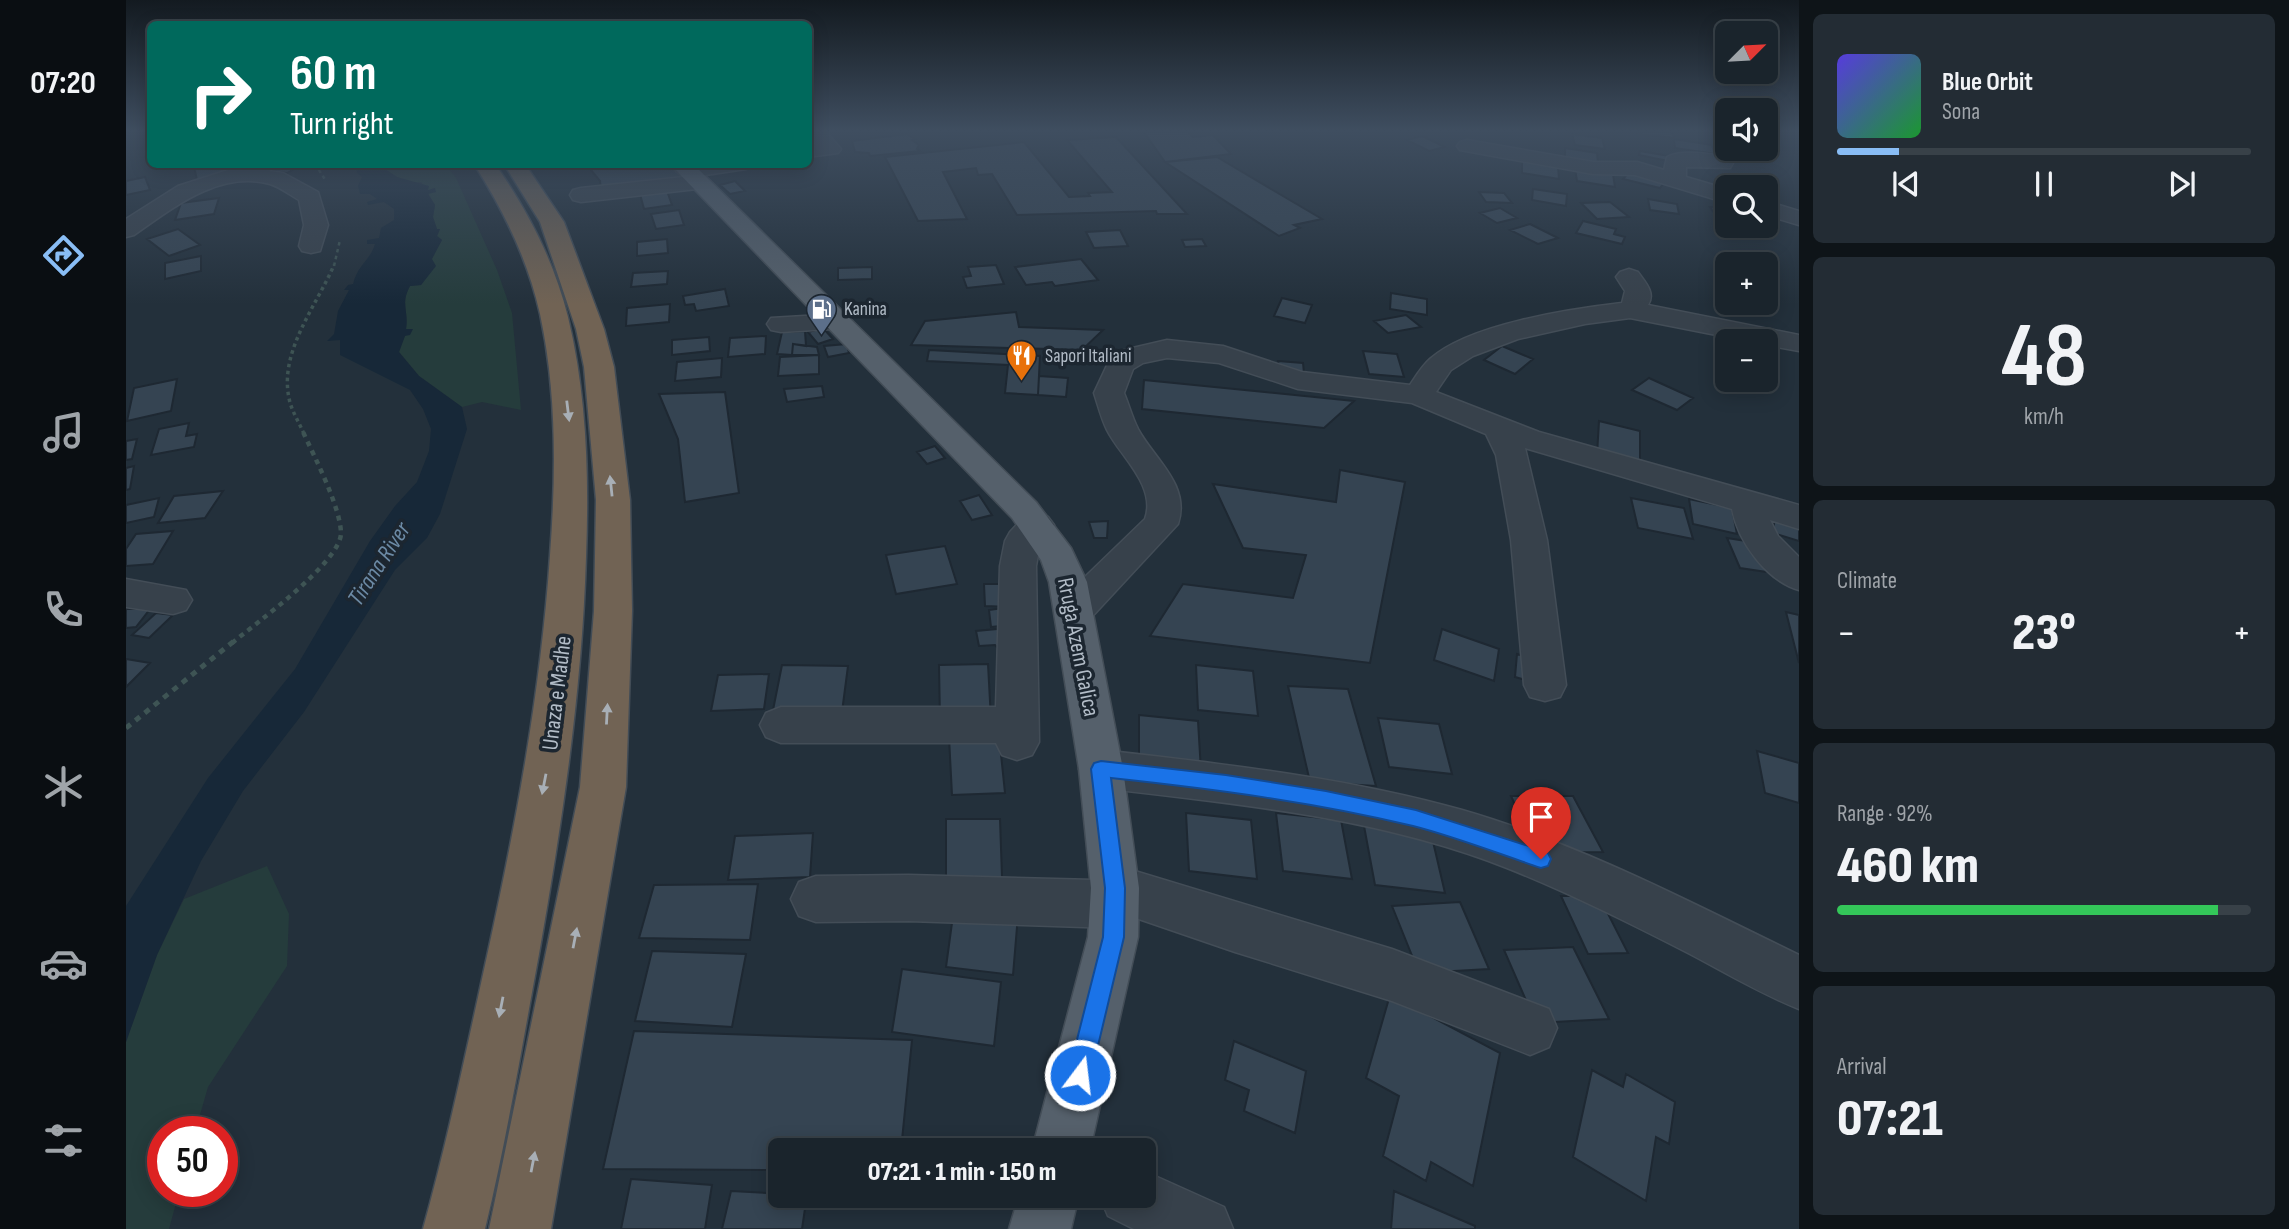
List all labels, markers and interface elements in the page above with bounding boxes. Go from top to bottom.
north arrow [1715,21,1778,84]
map controls [1715,21,1778,392]
text: 60 m [290,45,377,104]
icon: right [175,49,266,140]
text: 07:20 [30,64,96,103]
text: Blue Orbit [1942,67,2033,98]
button: sound [1715,98,1778,161]
text: Sona [1942,98,1980,126]
text: Turn right [290,105,394,144]
icon: previous [1887,165,1925,203]
icon: pause [2025,165,2063,203]
icon: next [2163,165,2201,203]
button: search [1715,175,1778,238]
icon: directions [39,231,88,280]
button: + [1715,252,1778,315]
fuel station icon: Kanina [804,292,838,336]
place label: Kanina [844,298,887,321]
text: 48 [2001,303,2087,412]
button: − [1715,329,1778,392]
restaurant icon: Sapori Italiani [1005,339,1039,383]
place label: Sapori Italiani [1045,345,1132,368]
one-way arrow [562,400,573,422]
text: km/h [2024,403,2064,431]
icon: music [39,408,88,457]
one-way arrow [605,475,616,497]
water label: Tirana River [341,516,417,611]
text: Climate [1837,567,1897,595]
street label: Rruga Azem Galica [1051,575,1105,719]
icon: phone [39,585,88,634]
text: 23° [2012,602,2076,665]
text: − [1837,611,1856,656]
text: + [2232,611,2251,656]
street label: Unaza e Madhe [536,634,578,752]
one-way arrow [602,702,613,724]
icon: climate [39,762,88,811]
one-way arrow [539,773,550,795]
pin [1511,787,1571,859]
icon: arrive [1522,798,1560,836]
text: Range · 92% [1837,800,1933,828]
text: 460 km [1837,835,1979,898]
one-way arrow [570,927,581,949]
icon: car [39,939,88,988]
one-way arrow [496,996,507,1018]
position arrow [1043,1038,1117,1112]
text: Arrival [1837,1053,1886,1081]
text: 07:21 [1837,1088,1943,1151]
icon: filters [39,1116,88,1165]
speed limit sign: 50 [147,1116,238,1207]
one-way arrow [528,1151,539,1173]
text: 07:21 · 1 min · 150 m [868,1157,1056,1188]

